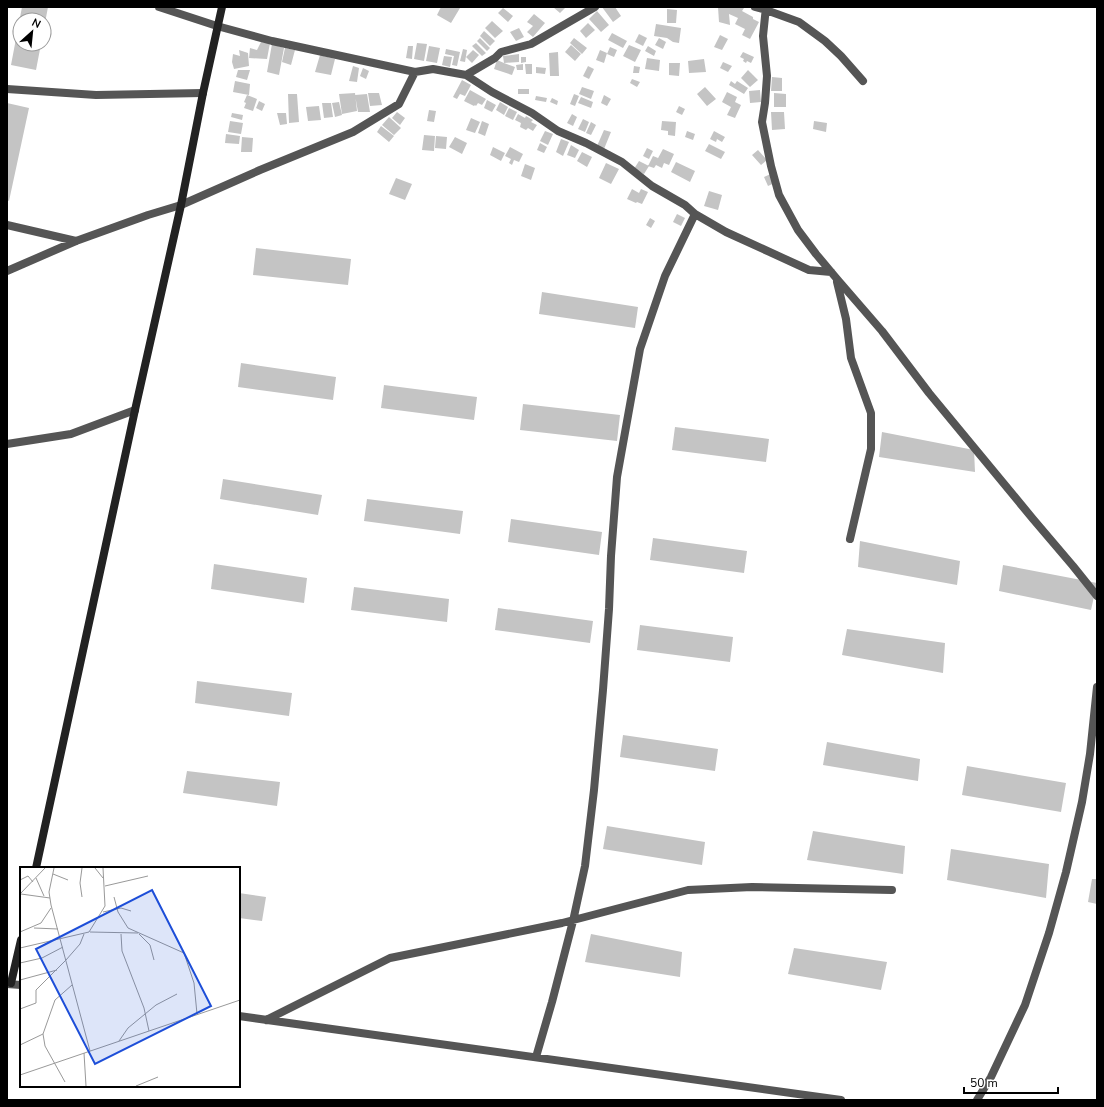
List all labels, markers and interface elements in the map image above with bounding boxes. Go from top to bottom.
north arrow [12,12,52,52]
text: N [29,15,43,32]
inset map [20,867,240,1087]
scale bar [964,1069,1058,1095]
text: 50 m [970,1075,998,1091]

